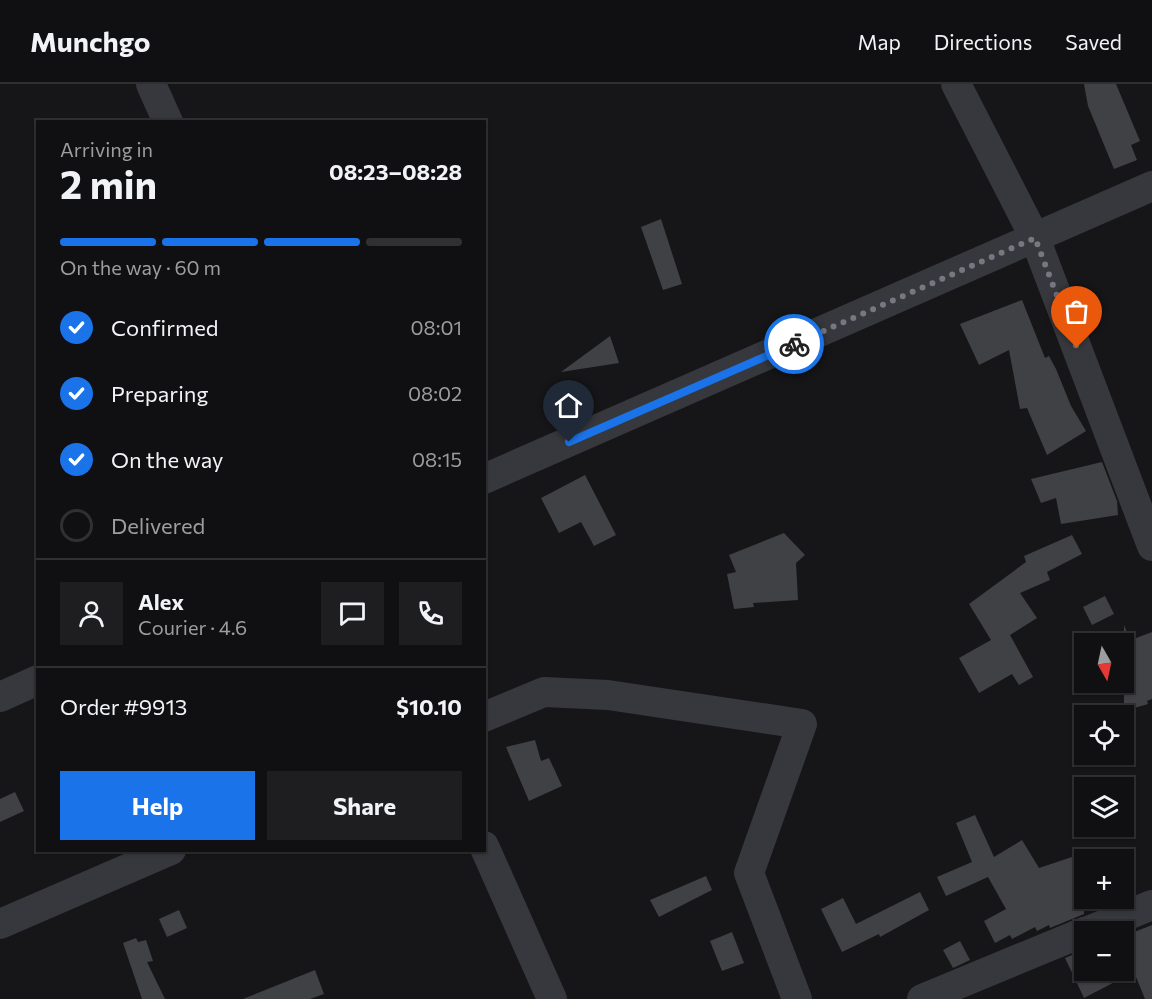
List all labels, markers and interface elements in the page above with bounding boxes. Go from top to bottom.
text: Munchgo [30,24,151,58]
text: Map [858,29,901,54]
text: Directions [934,29,1032,54]
text: Saved [1065,29,1122,54]
text: Arriving in [60,137,153,161]
text: 08:23–08:28 [329,158,462,185]
text: 2 min [60,159,157,207]
text: On the way · 60 m [60,255,221,279]
pin [1051,286,1102,348]
icon: bag [1060,295,1093,328]
icon: check [60,311,93,344]
text: Confirmed [111,314,218,341]
courier [764,314,824,374]
text: 08:01 [410,315,462,339]
icon: bike [778,328,811,361]
icon: check [60,377,93,410]
text: Preparing [111,380,208,407]
pin [543,380,594,442]
text: 08:02 [408,381,462,405]
icon: home [552,389,585,422]
icon: check [60,443,93,476]
text: On the way [111,446,223,473]
text: 08:15 [412,447,462,471]
text: Delivered [111,512,205,539]
button: person [60,582,123,645]
button: chat [321,582,384,645]
button: phone [399,582,462,645]
text: Alex [138,588,184,615]
text: Courier · 4.6 [138,615,247,639]
north arrow [1074,633,1134,693]
map controls [1074,633,1134,981]
text: Order #9913 [60,693,187,720]
text: $10.10 [396,693,462,720]
button: locate [1074,705,1134,765]
button: Help [60,771,255,840]
button: Share [267,771,462,840]
button: layers [1074,777,1134,837]
button: + [1074,849,1134,909]
button: − [1074,921,1134,981]

